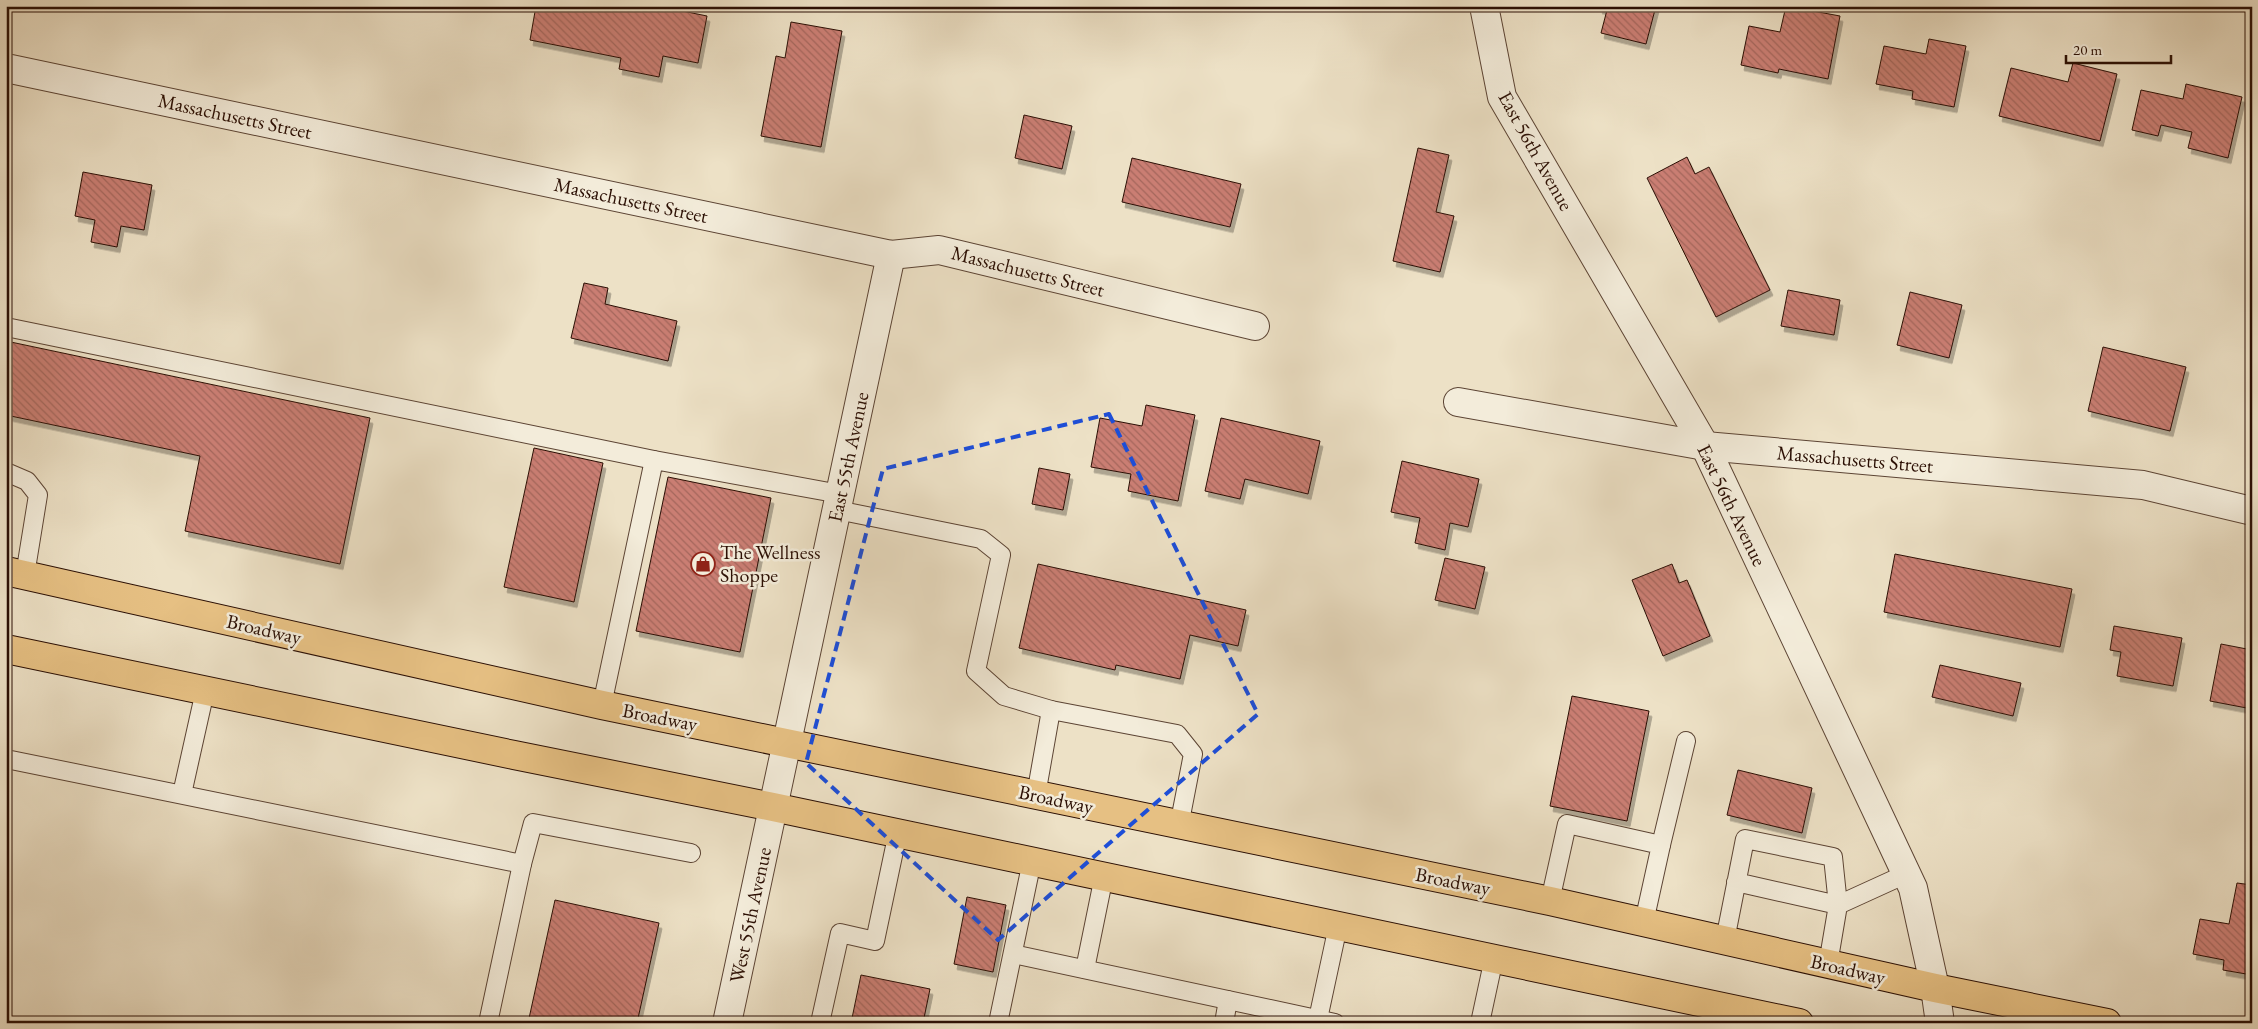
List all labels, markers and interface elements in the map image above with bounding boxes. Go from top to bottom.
scale bar [2066,32,2170,64]
text: 20 m [2073,40,2102,59]
street label: Massachusetts Street [156,87,315,145]
street label: East 56th Avenue [1492,87,1580,215]
street label: Massachusetts Street [552,171,711,229]
street label: Massachusetts Street [949,239,1108,303]
street label: East 55th Avenue [821,389,875,525]
street label: Massachusetts Street [1776,439,1935,479]
street label: East 56th Avenue [1691,440,1773,571]
place label: The Wellness Shoppe [720,539,821,588]
shop icon: The Wellness Shoppe [690,551,716,577]
street label: Broadway [224,608,304,650]
street label: Broadway [620,697,700,737]
street label: Broadway [1016,778,1096,820]
street label: West 55th Avenue [723,845,777,985]
street label: Broadway [1413,861,1493,901]
street label: Broadway [1808,948,1888,990]

